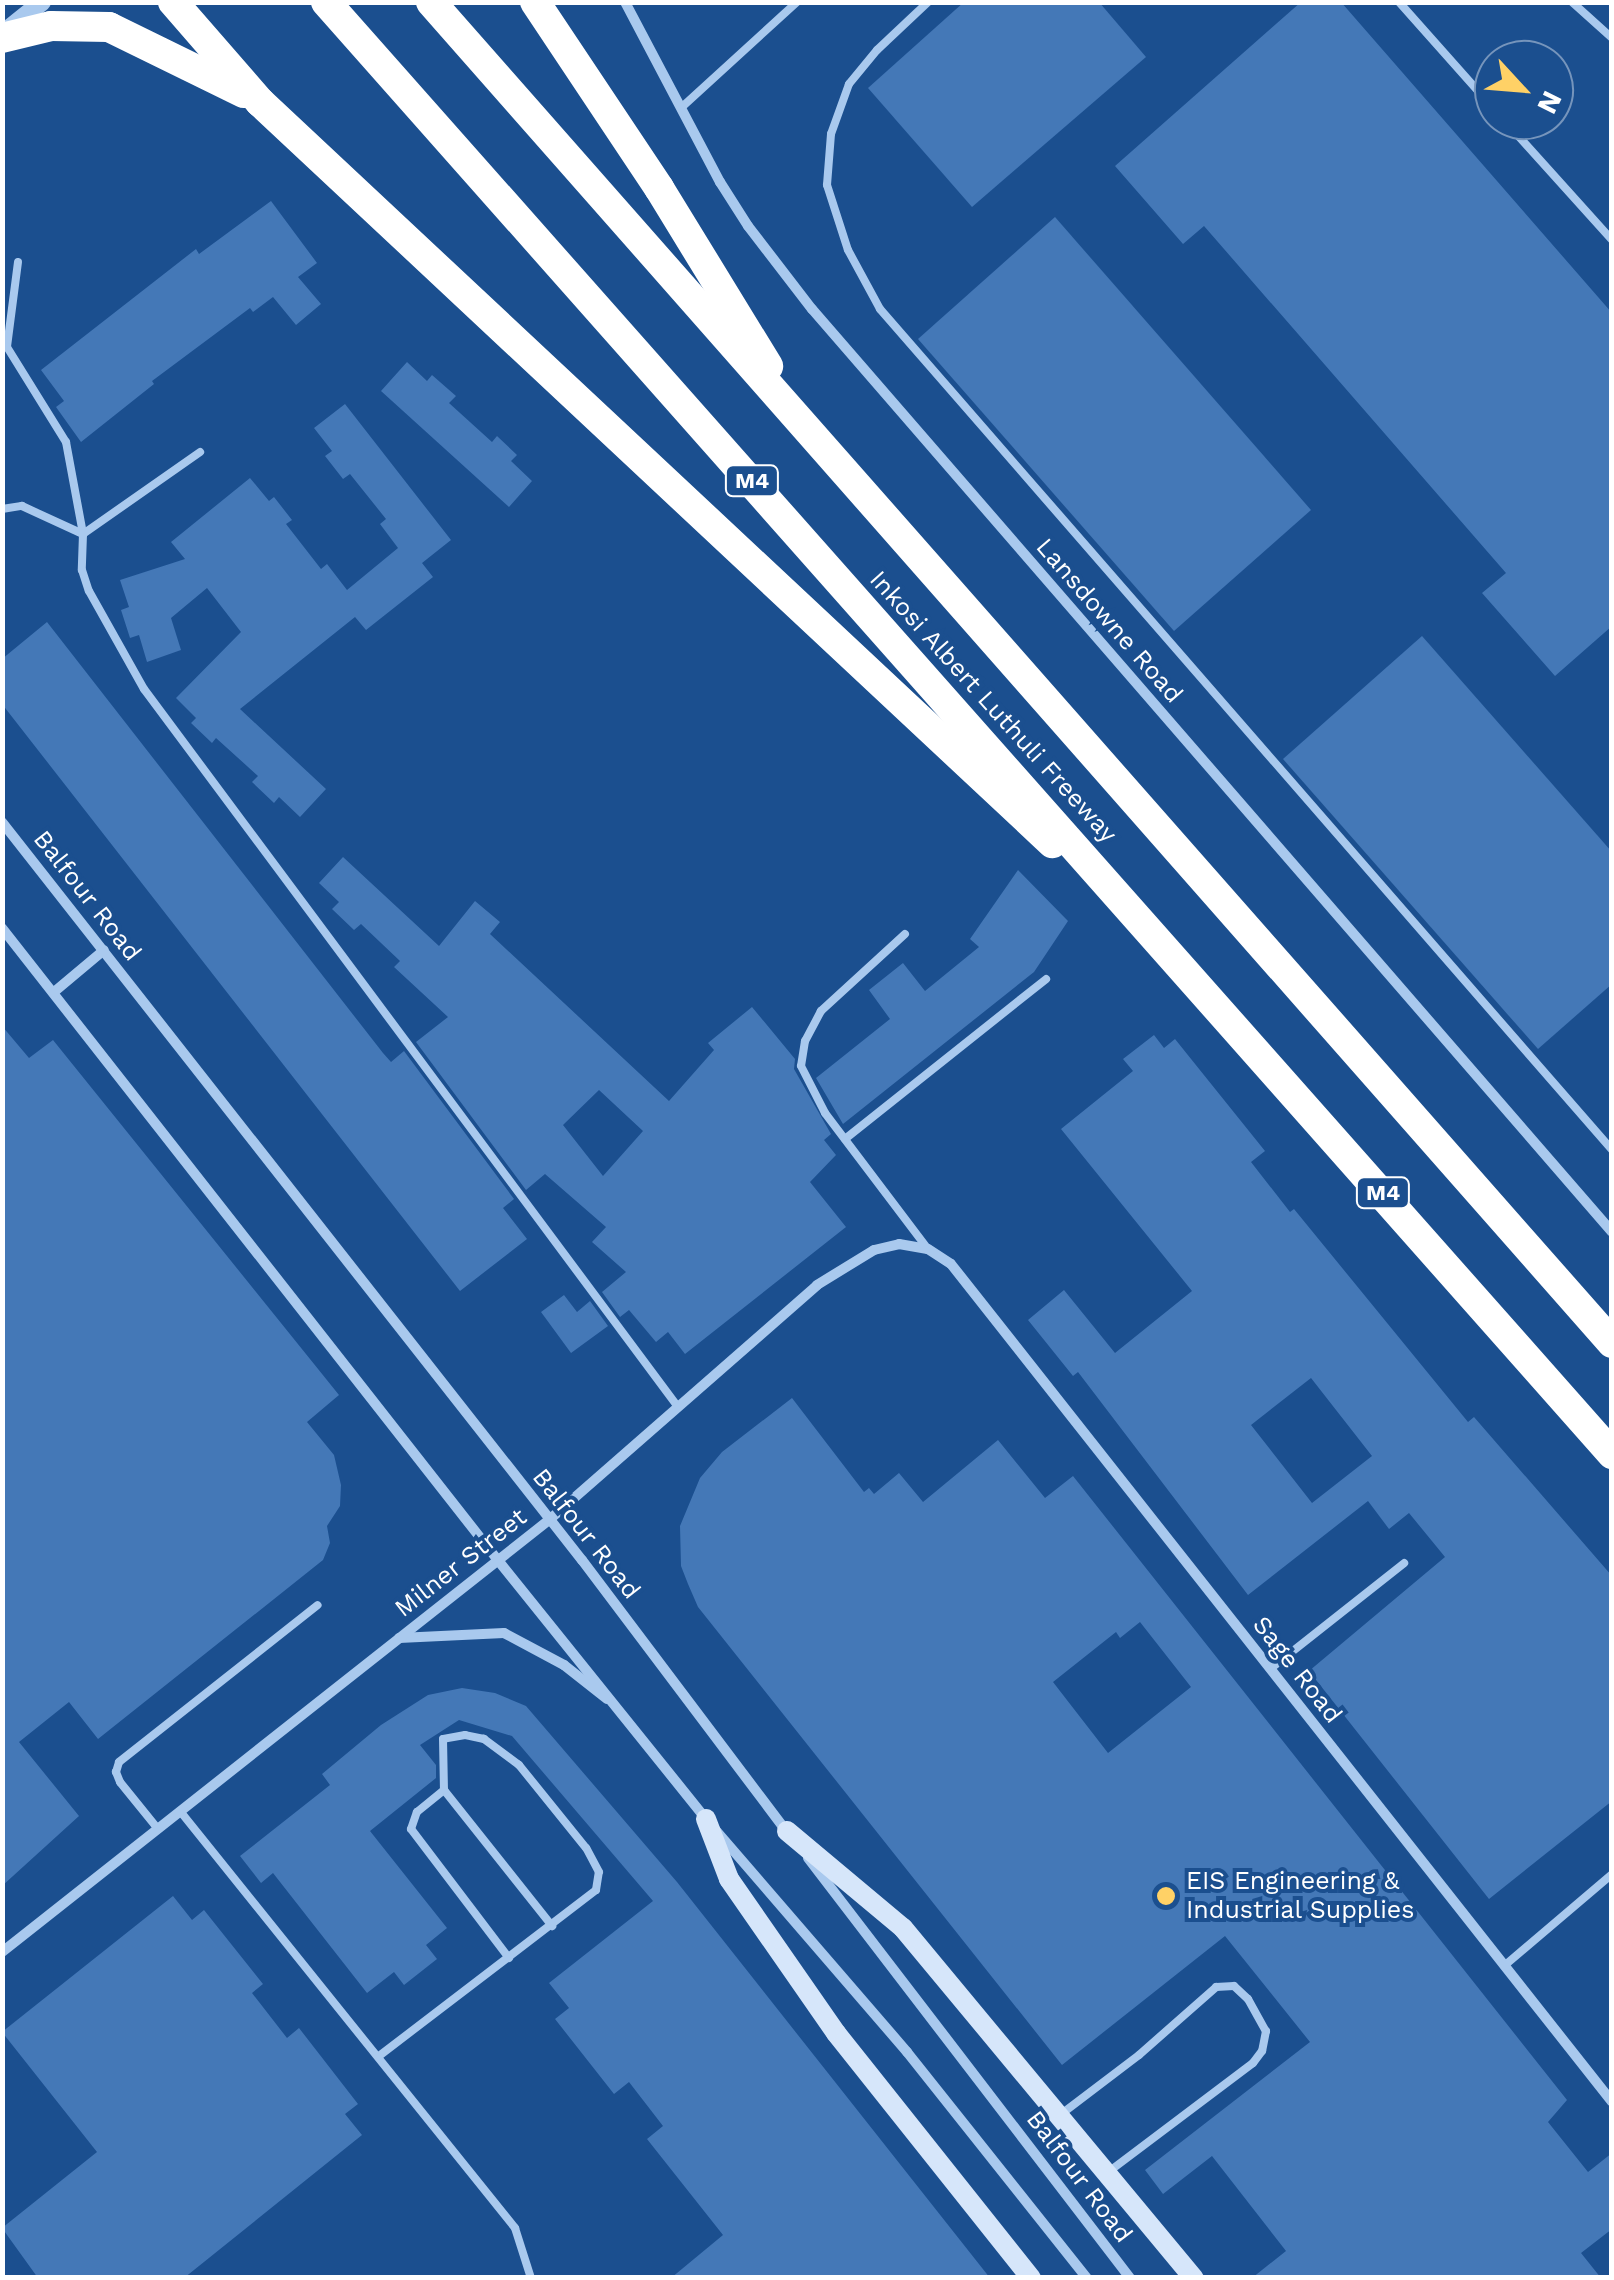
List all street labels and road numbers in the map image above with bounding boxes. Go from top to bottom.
road number: M4 [724,464,780,498]
street label: Lansdowne Road [1029,533,1189,709]
street label: Inkosi Albert Luthuli Freeway [863,565,1123,849]
street label: Balfour Road [27,825,147,967]
road number: M4 [1356,1176,1410,1210]
street label: Balfour Road [526,1463,646,1605]
street label: Milner Street [389,1502,533,1624]
street label: Sage Road [1246,1611,1348,1729]
street label: Balfour Road [1020,2105,1138,2249]

